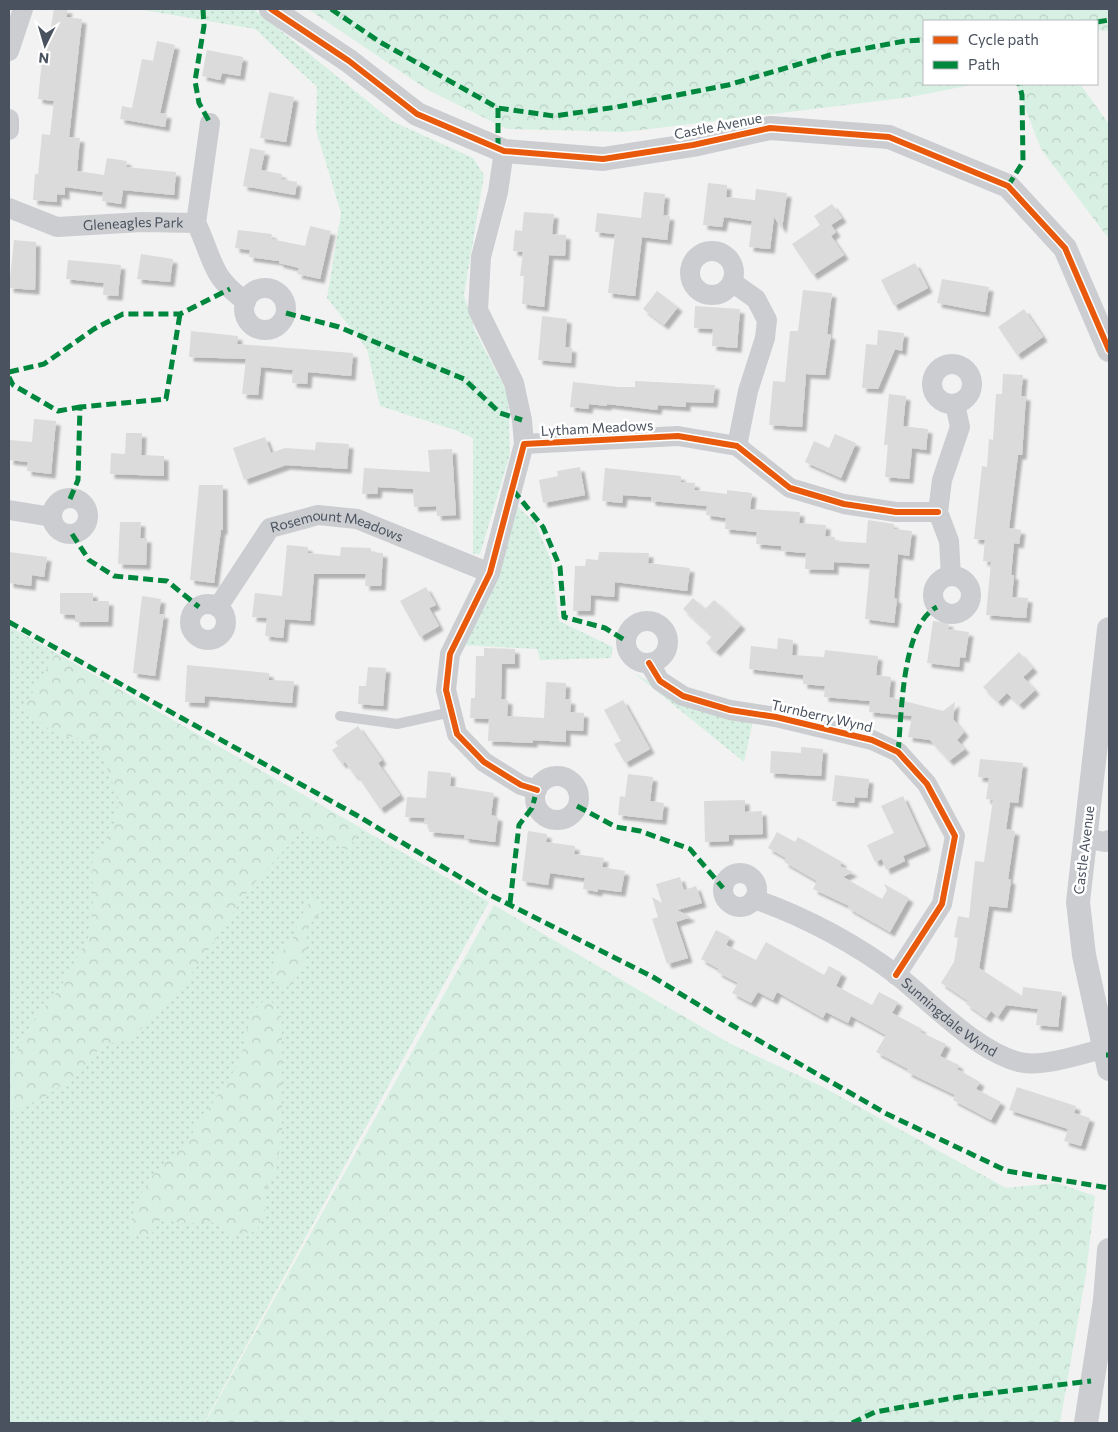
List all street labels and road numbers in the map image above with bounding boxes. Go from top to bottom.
street label: Castle Avenue [672,109,763,142]
street label: Gleneagles Park [82,213,184,233]
street label: Lytham Meadows [540,416,654,439]
street label: Rosemount Meadows [268,506,406,545]
street label: Turnberry Wynd [770,696,874,735]
street label: Castle Avenue [1070,805,1097,895]
street label: Sunningdale Wynd [898,974,1000,1060]

